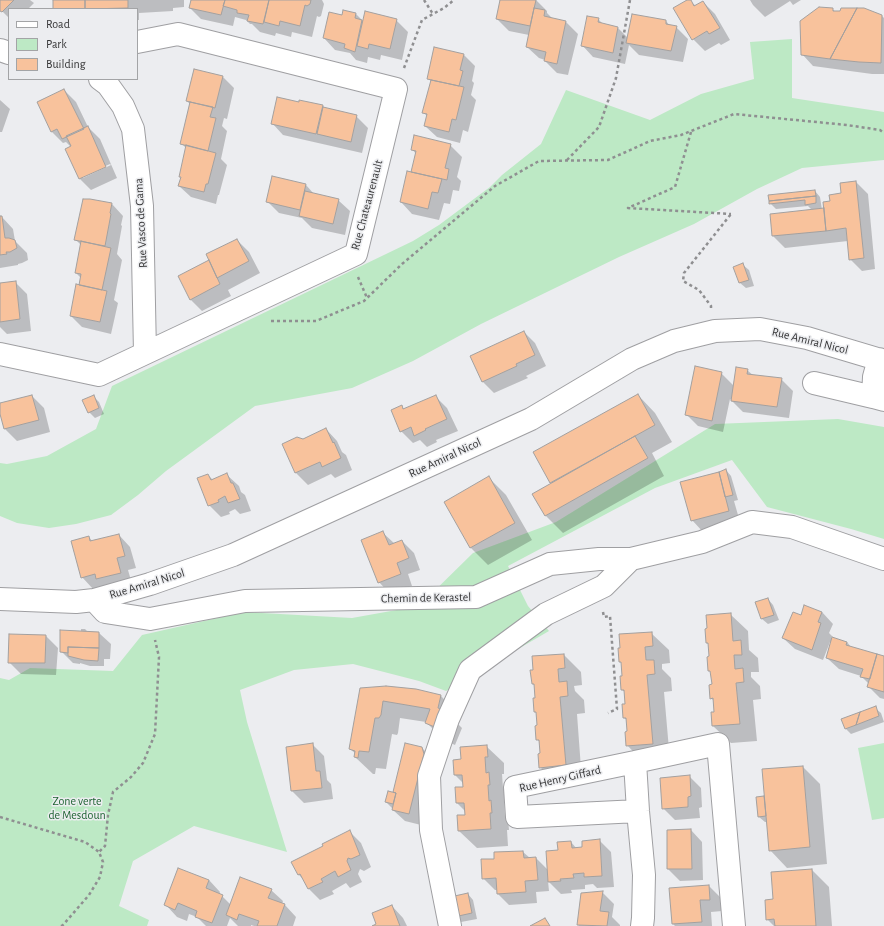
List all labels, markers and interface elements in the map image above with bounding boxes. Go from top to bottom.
legend [8,8,138,80]
text: Road [46,18,70,30]
text: Park [46,38,67,50]
text: Building [46,58,86,70]
street label: Rue Chateaurenault [348,158,386,252]
street label: Rue Vasco de Gama [131,178,151,268]
street label: Rue Amiral Nicol [770,325,850,357]
street label: Rue Amiral Nicol [407,435,483,481]
street label: Rue Amiral Nicol [108,566,186,602]
street label: Chemin de Kerastel [381,590,471,606]
street label: Rue Henry Giffard [518,763,602,795]
park label: Zone verte de Mesdoun [48,794,106,822]

